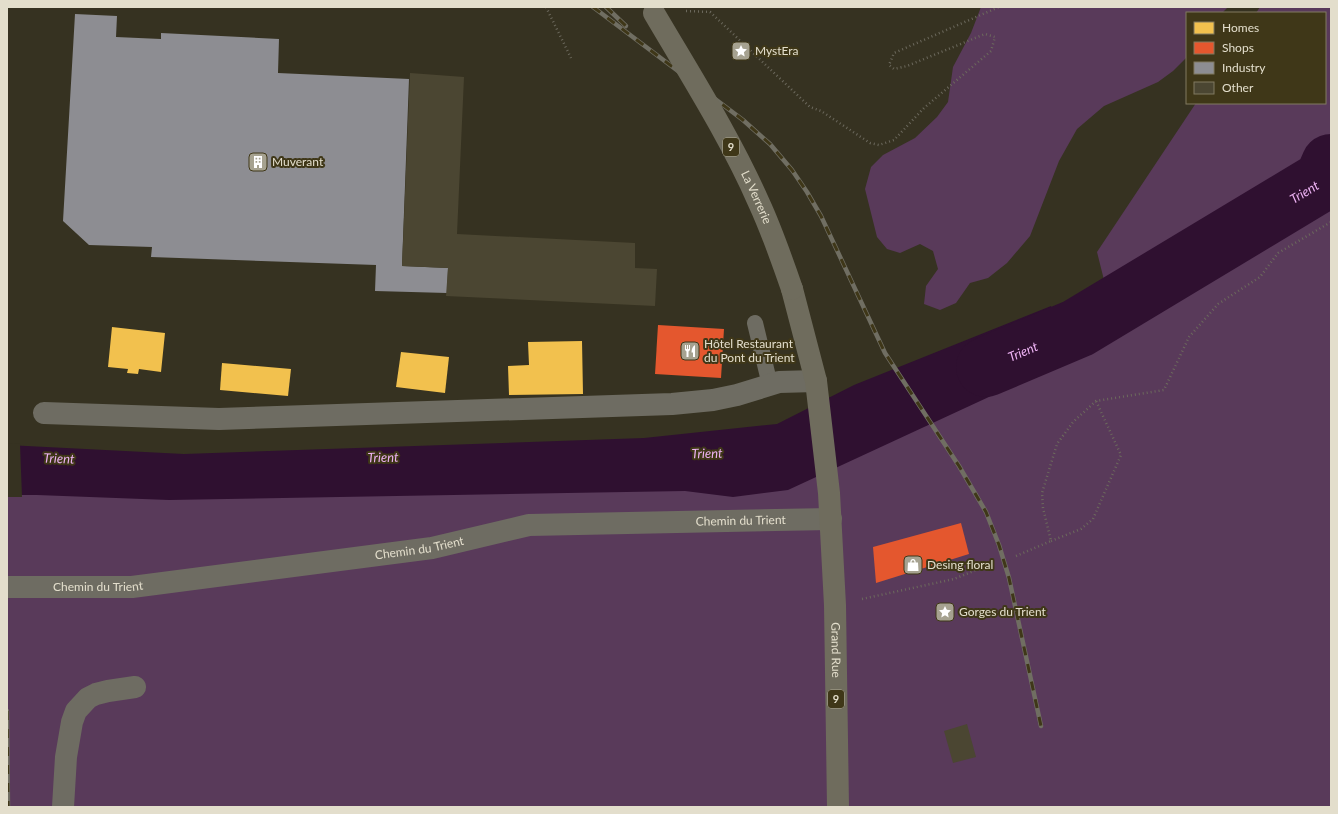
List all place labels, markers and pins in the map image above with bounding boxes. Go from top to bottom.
place icon: MystEra [730,40,752,62]
place label: MystEra [755,43,799,58]
building icon: Muverant [247,151,269,173]
place label: Muverant [272,154,324,169]
place label: Hôtel Restaurant du Pont du Trient [704,336,795,365]
restaurant icon: Hôtel Restaurant du Pont du Trient [679,340,701,362]
shop icon: Desing floral [902,554,924,576]
place label: Desing floral [927,557,993,572]
place icon: Gorges du Trient [934,601,956,623]
place label: Gorges du Trient [959,604,1047,619]

